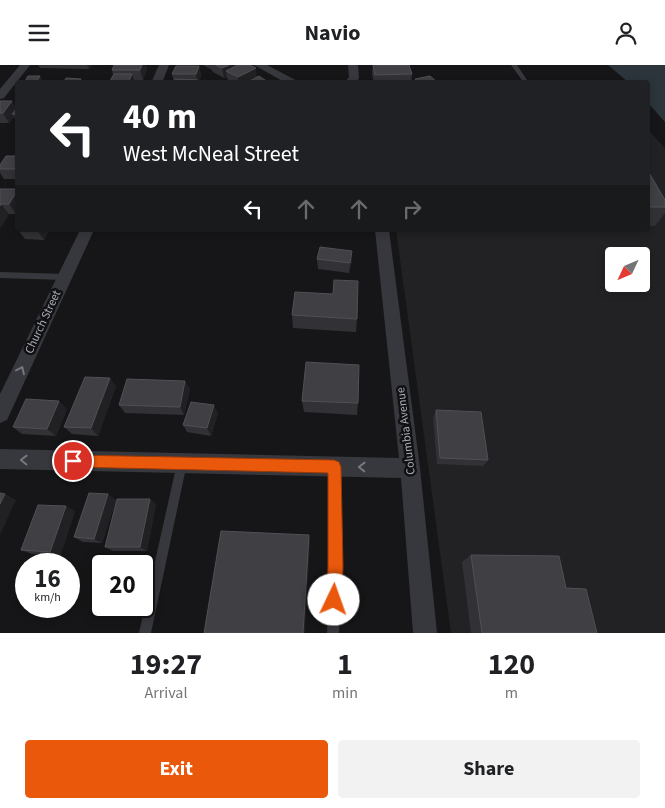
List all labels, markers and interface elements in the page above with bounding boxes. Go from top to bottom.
text: Navio [304,17,361,49]
icon: menu [25,19,53,47]
icon: person [612,19,640,47]
text: 40 m [123,92,197,142]
icon: left [40,100,105,165]
text: West McNeal Street [123,138,299,170]
icon: left [239,195,267,223]
icon: ahead [292,195,320,223]
icon: ahead [345,195,373,223]
icon: right [398,195,426,223]
north arrow [605,247,650,293]
map controls [605,247,650,292]
street label: Church Street [21,287,65,357]
one-way arrow [15,366,25,375]
street label: Columbia Avenue [392,386,420,476]
pin [52,440,94,482]
icon: arrive [59,447,87,475]
one-way arrow [20,455,28,465]
one-way arrow [357,462,365,472]
speed limit sign: 20 [90,553,155,618]
text: 16 [34,561,61,597]
position arrow [307,573,359,625]
text: km/h [34,589,61,606]
text: 19:27 [130,643,202,686]
text: 1 [337,643,353,686]
text: 120 [488,643,535,686]
text: Arrival [144,682,187,704]
text: min [332,682,358,704]
text: m [505,682,518,704]
button: Exit [25,740,328,798]
button: Share [338,740,640,798]

